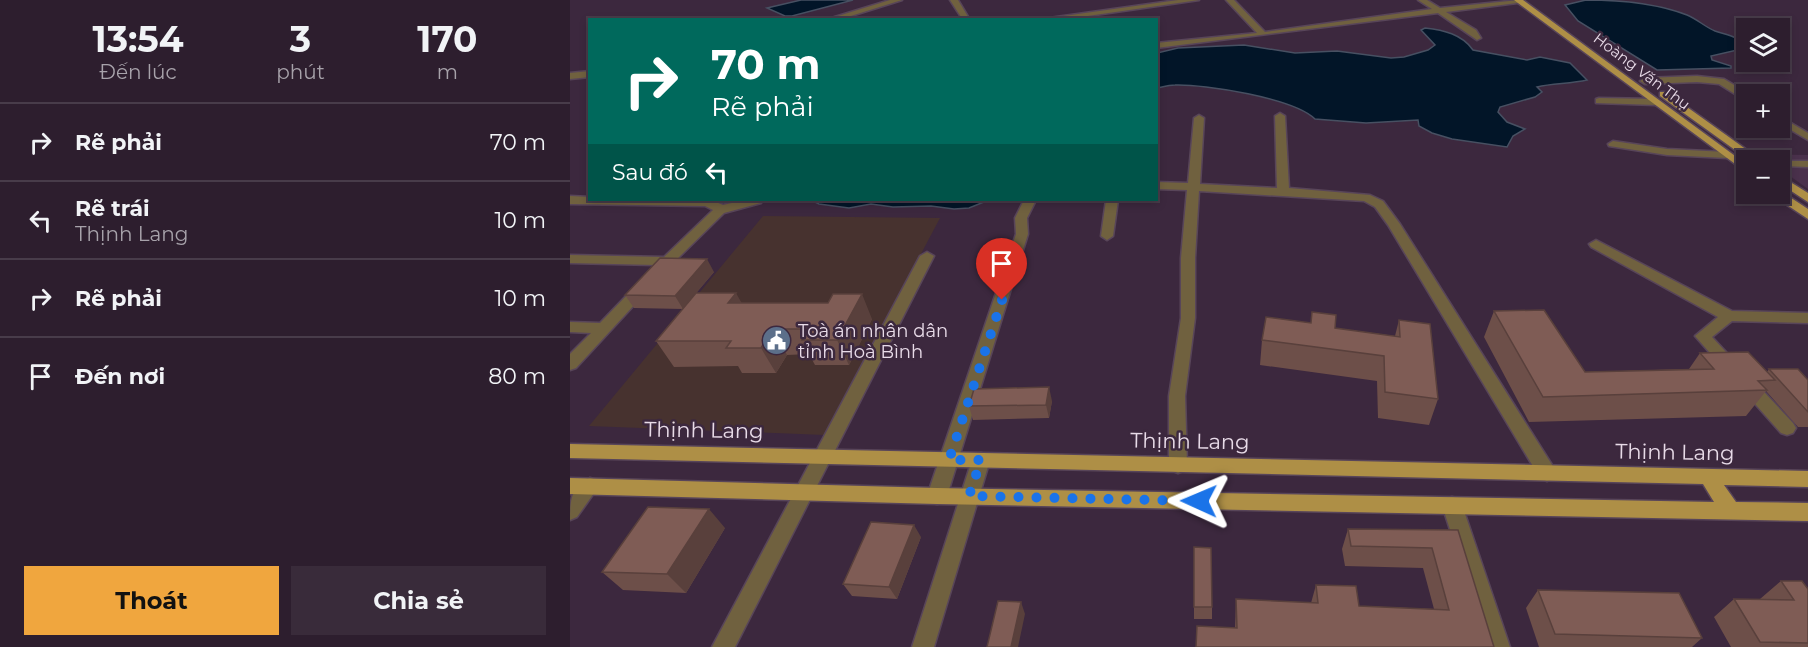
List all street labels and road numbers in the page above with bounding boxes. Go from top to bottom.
street label: Hoàng Văn Thụ [1590,28,1694,114]
street label: Thịnh Lang [644,416,764,444]
street label: Thịnh Lang [1130,427,1250,455]
street label: Thịnh Lang [1615,438,1735,466]

